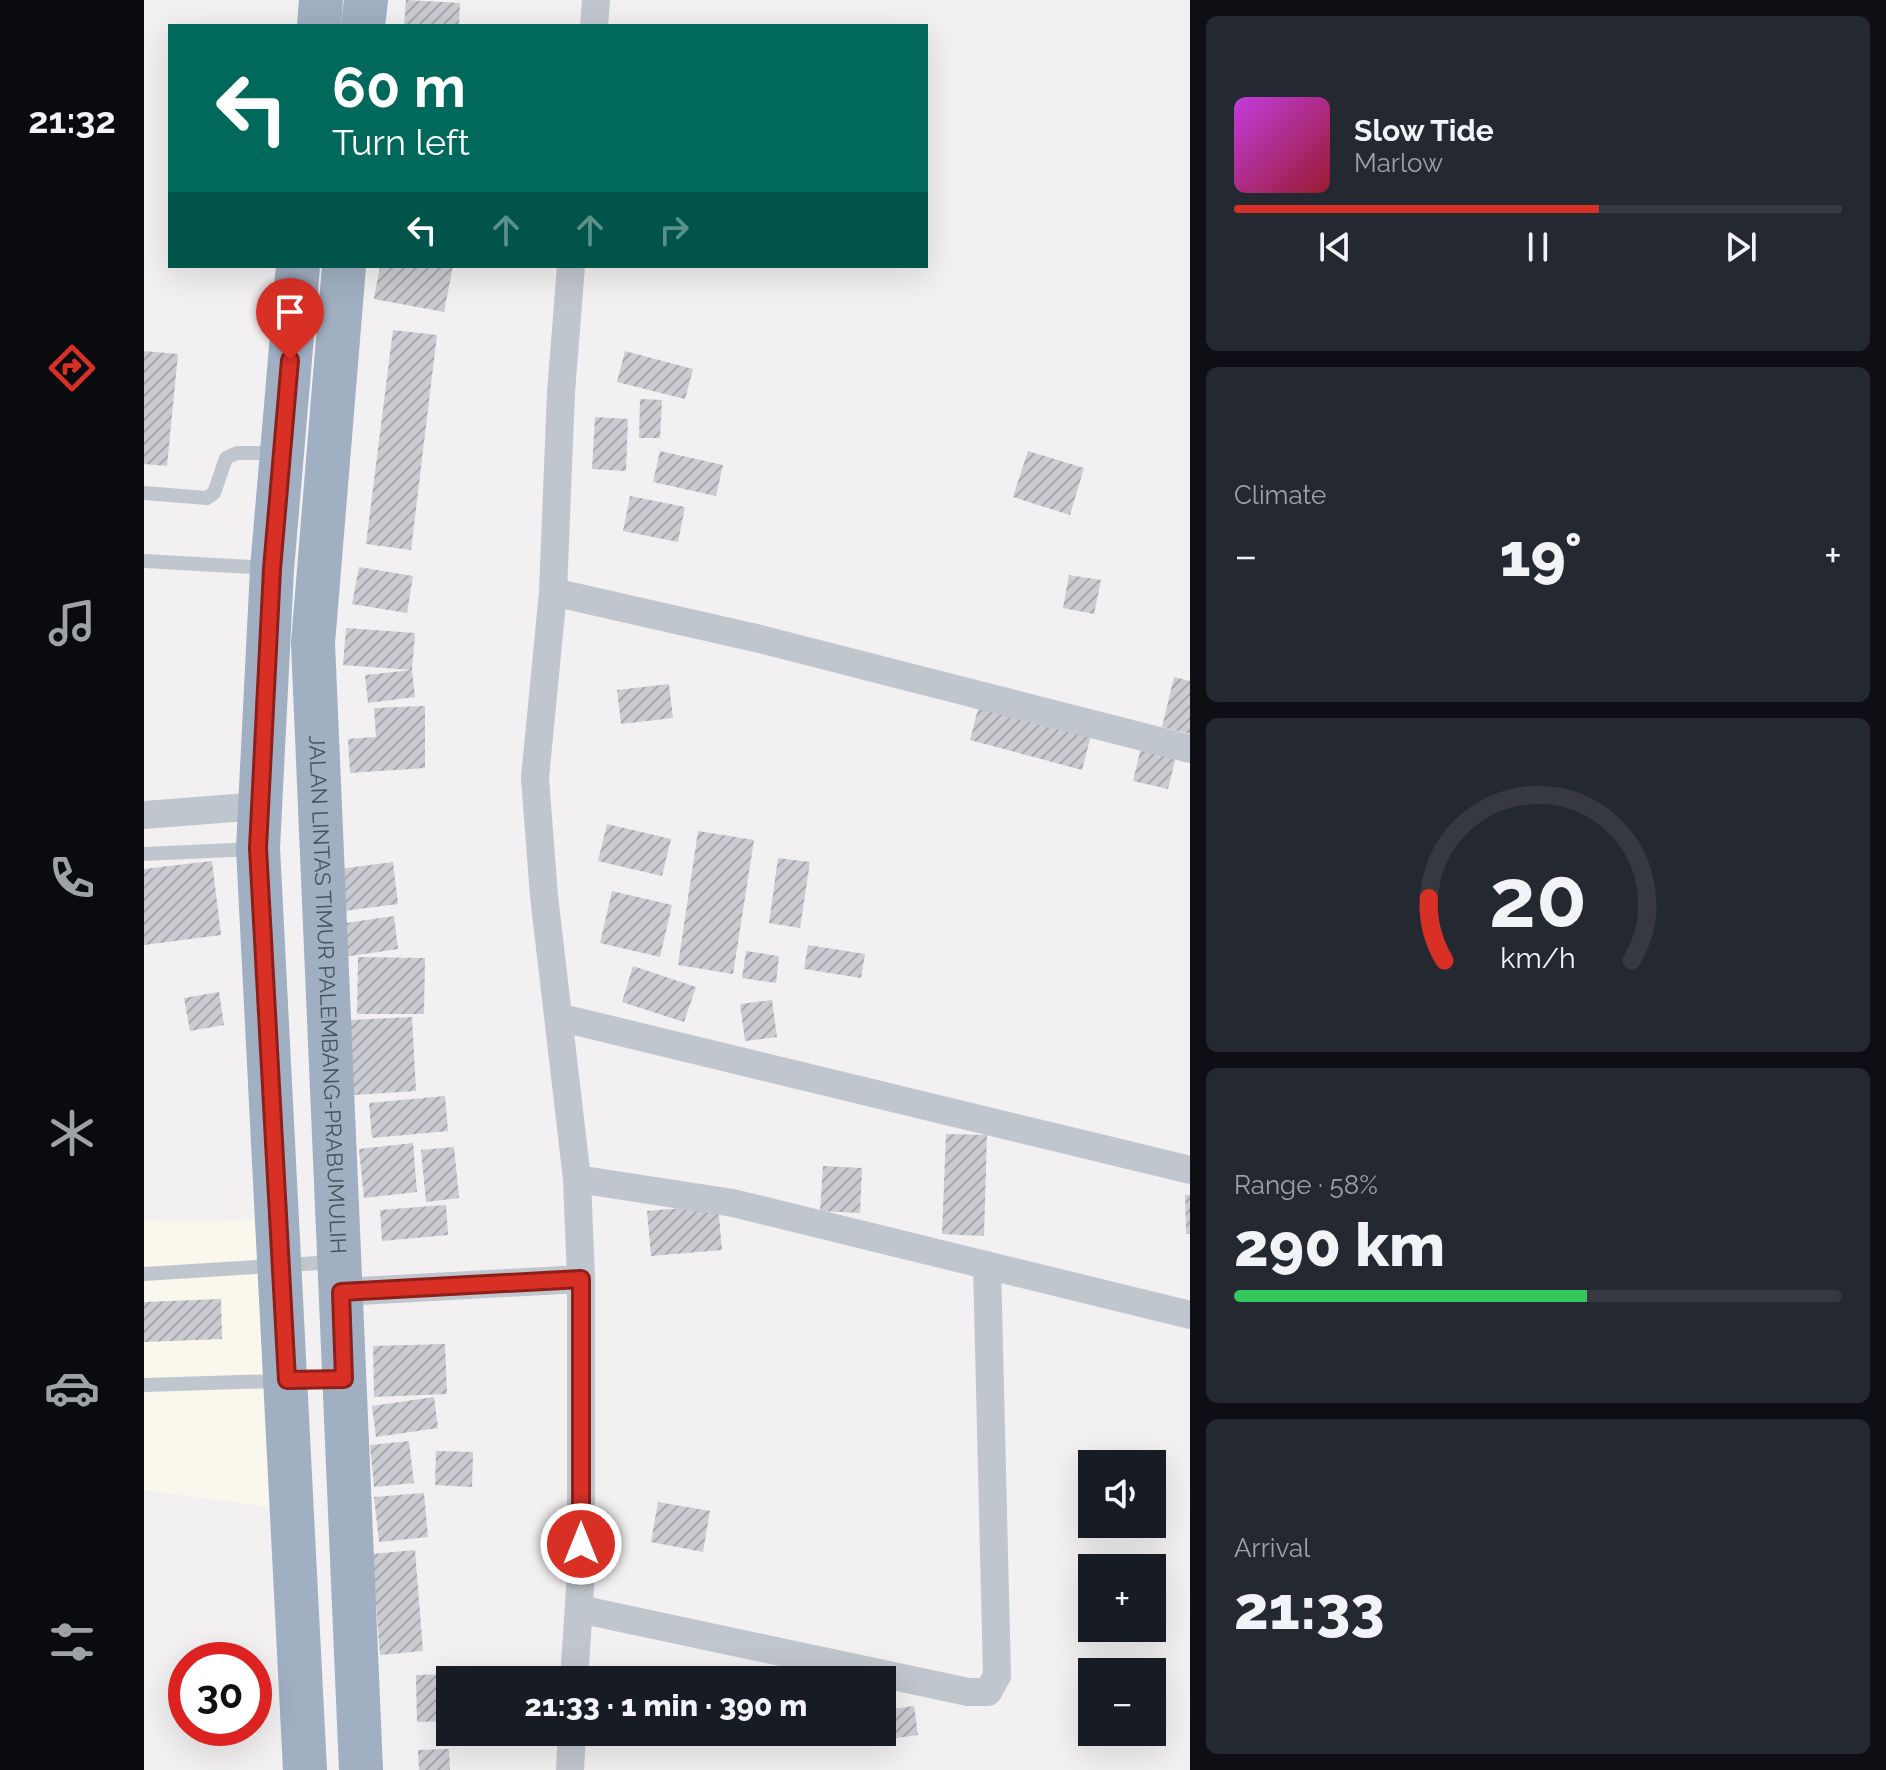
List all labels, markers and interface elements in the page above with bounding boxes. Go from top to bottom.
text: 60 m [332,54,466,120]
icon: left [200,56,304,160]
text: 21:32 [28,99,116,141]
text: Slow Tide [1354,113,1494,148]
text: Turn left [332,121,470,163]
text: Marlow [1354,148,1443,178]
icon: left [400,208,444,252]
icon: ahead [484,208,528,252]
icon: ahead [568,208,612,252]
icon: right [652,208,696,252]
icon: previous [1313,225,1357,269]
icon: pause [1516,225,1560,269]
icon: next [1719,225,1763,269]
pin [256,278,324,360]
icon: arrive [268,290,312,334]
icon: directions [44,340,100,396]
text: Climate [1234,480,1326,510]
text: 19° [1500,520,1582,590]
text: − [1234,530,1258,581]
text: + [1824,530,1842,581]
icon: music [44,595,100,651]
street label: JALAN LINTAS TIMUR PALEMBANG-PRABUMULIH [304,734,352,1254]
text: 20 [1489,849,1587,946]
icon: phone [44,850,100,906]
text: km/h [1500,941,1576,975]
icon: climate [44,1105,100,1161]
text: Range · 58% [1234,1170,1378,1200]
text: 290 km [1234,1210,1445,1280]
icon: car [44,1360,100,1416]
map controls [1078,1450,1166,1746]
button: sound [1078,1450,1166,1538]
position arrow [539,1502,623,1586]
text: Arrival [1234,1533,1310,1563]
button: + [1078,1554,1166,1642]
text: 21:33 [1234,1573,1385,1643]
icon: filters [44,1614,100,1670]
speed limit sign: 30 [168,1642,272,1746]
button: − [1078,1658,1166,1746]
text: 21:33 · 1 min · 390 m [525,1688,807,1723]

